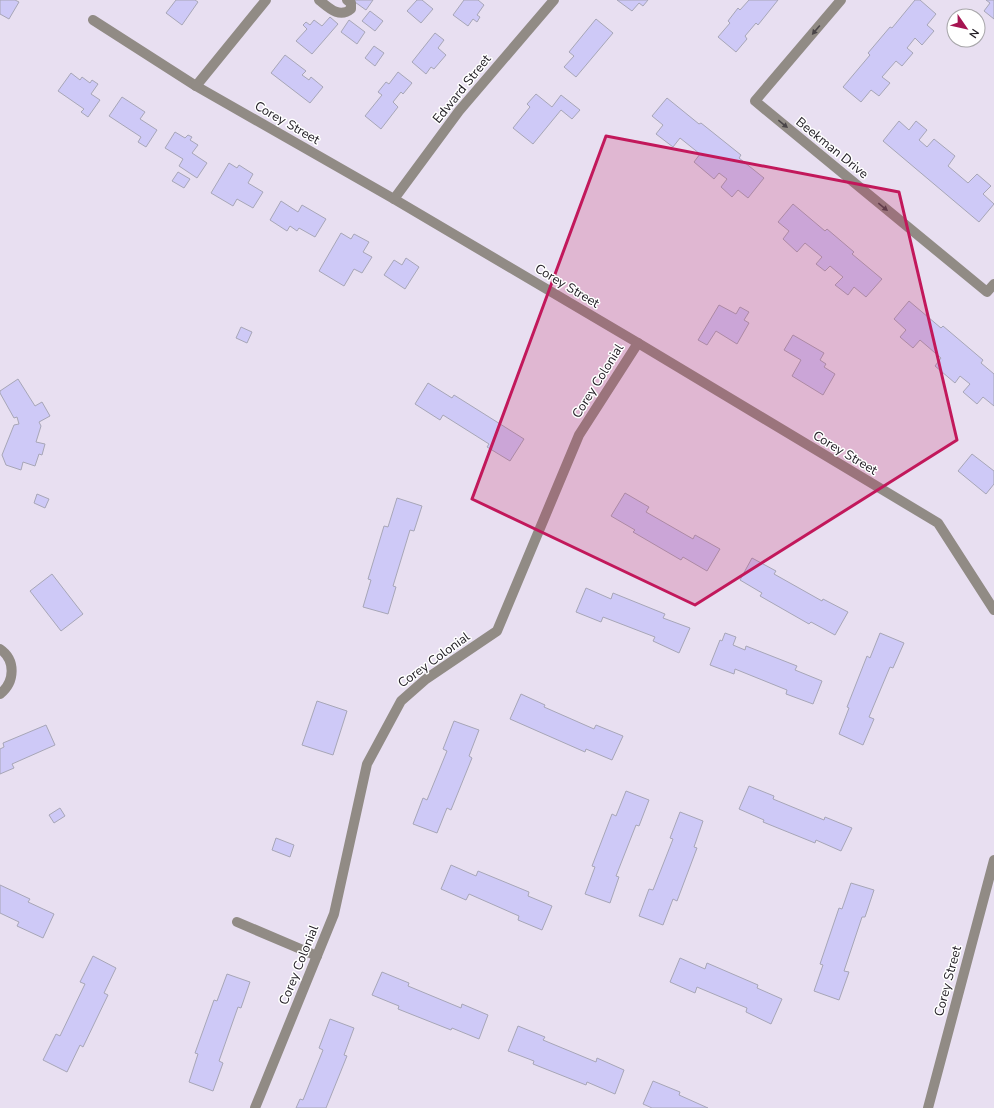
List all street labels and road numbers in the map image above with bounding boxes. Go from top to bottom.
street label: Edward Street [429,50,496,127]
street label: Corey Street [251,97,323,149]
street label: Beekman Drive [792,113,872,183]
street label: Corey Street [531,260,603,313]
street label: Corey Colonial [568,340,628,422]
street label: Corey Street [809,427,881,480]
street label: Corey Colonial [394,628,474,692]
street label: Corey Colonial [275,922,323,1008]
street label: Corey Street [930,943,966,1018]

